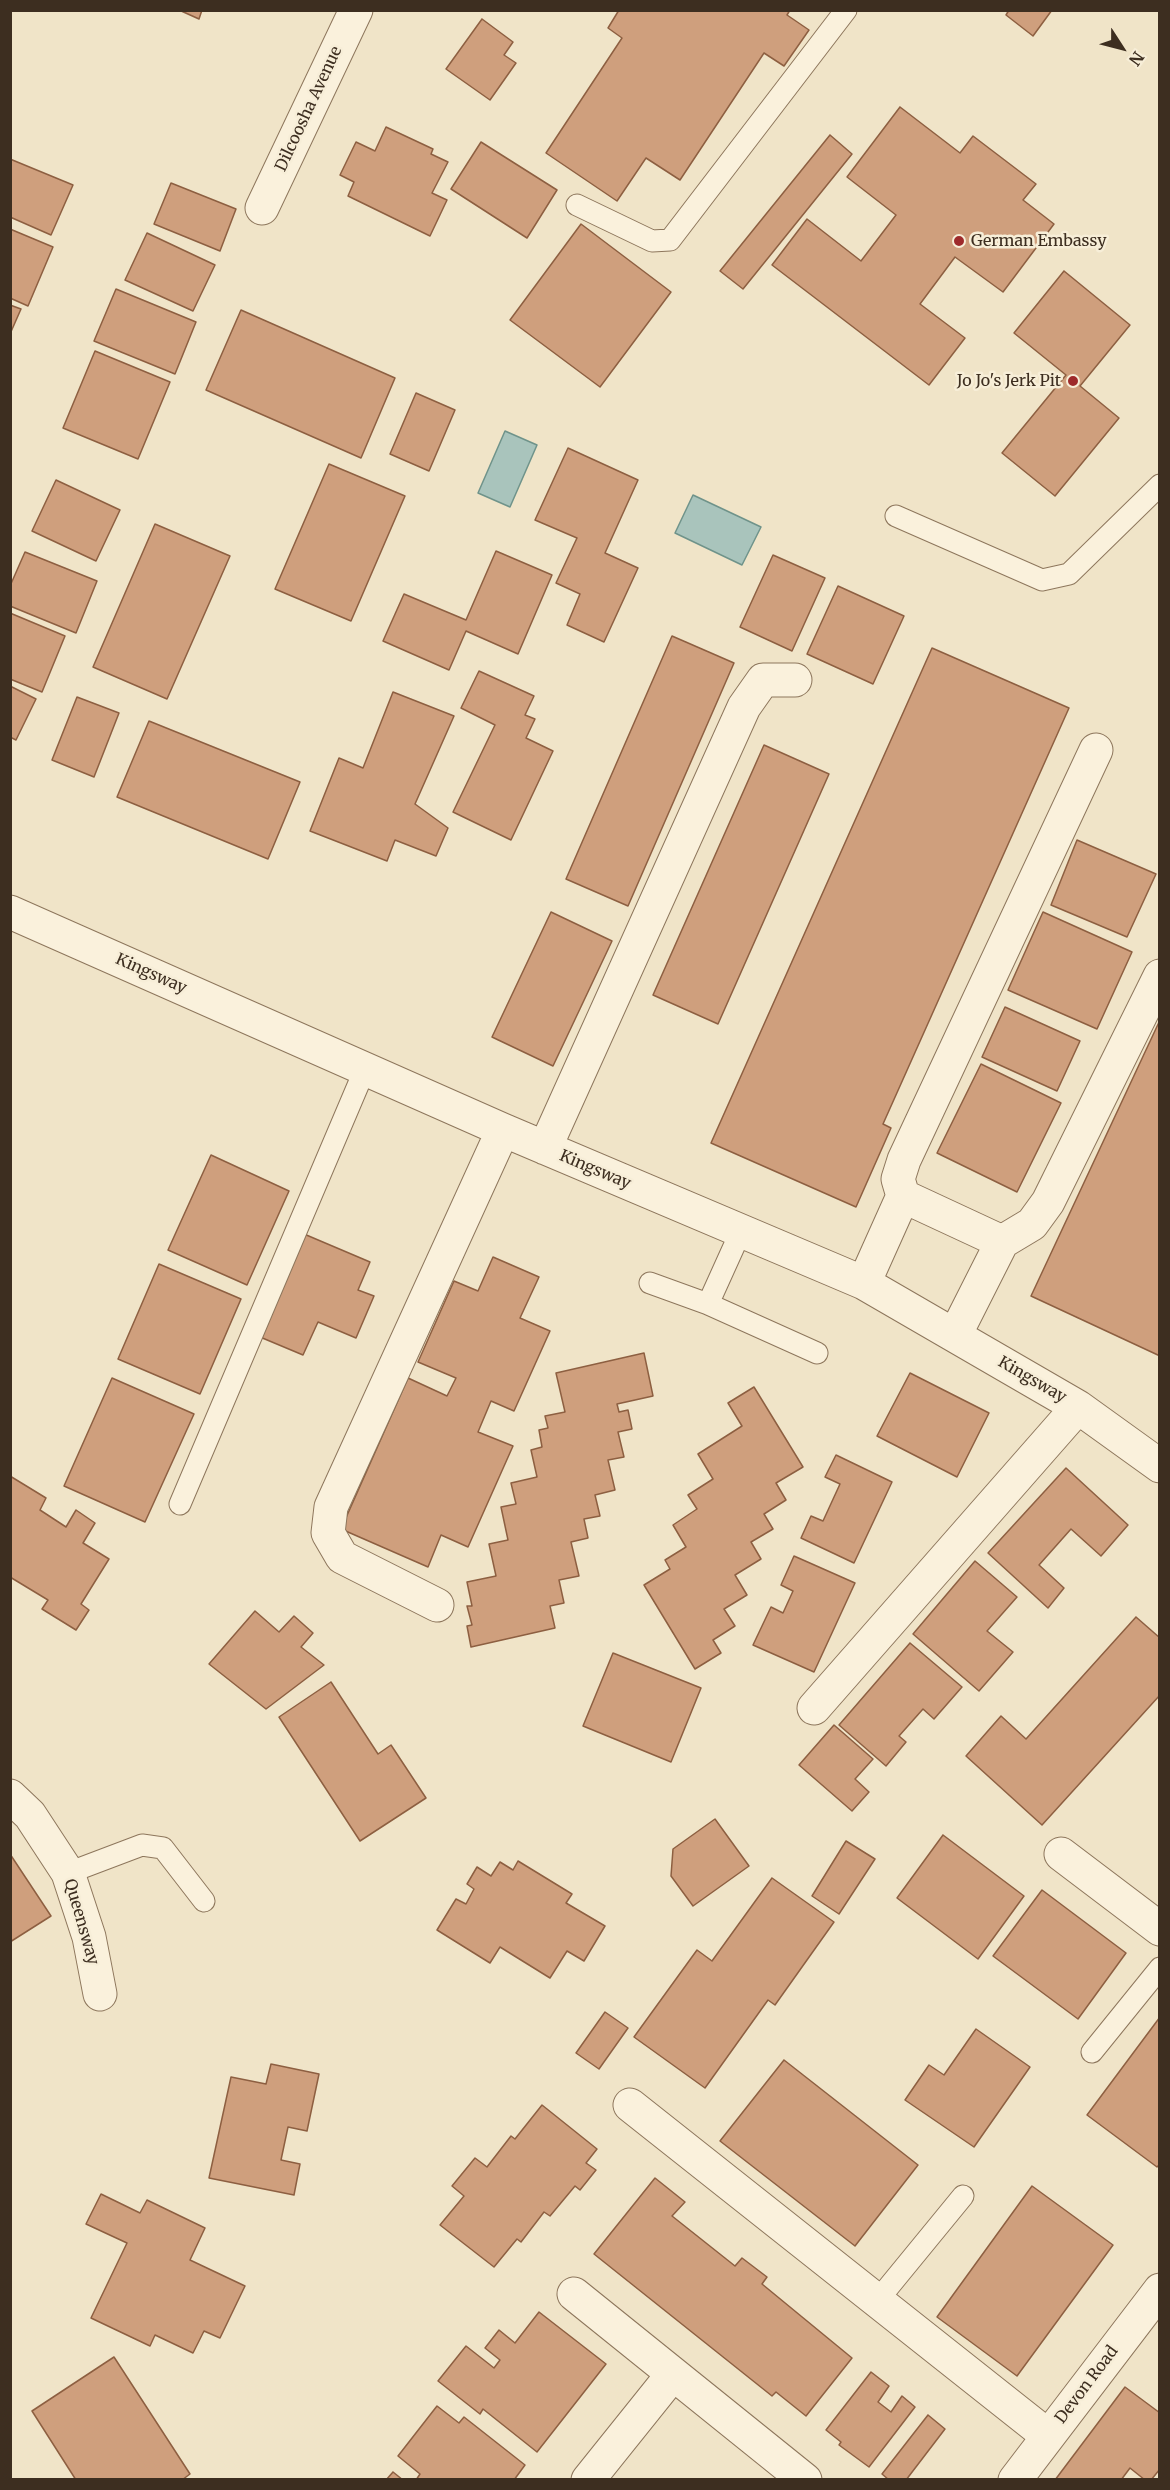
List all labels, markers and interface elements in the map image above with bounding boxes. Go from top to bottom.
north arrow [1092,18,1152,78]
street label: Dilcoosha Avenue [272,43,346,175]
text: N [1125,48,1148,70]
place label: German Embassy [971,231,1106,251]
marker: German Embassy [952,234,966,248]
place label: Jo Jo's Jerk Pit [957,371,1061,391]
marker: Jo Jo's Jerk Pit [1066,374,1080,388]
street label: Kingsway [113,950,189,998]
street label: Kingsway [556,1146,634,1194]
street label: Kingsway [994,1353,1070,1407]
street label: Queensway [60,1877,102,1967]
street label: Devon Road [1052,2342,1122,2428]

